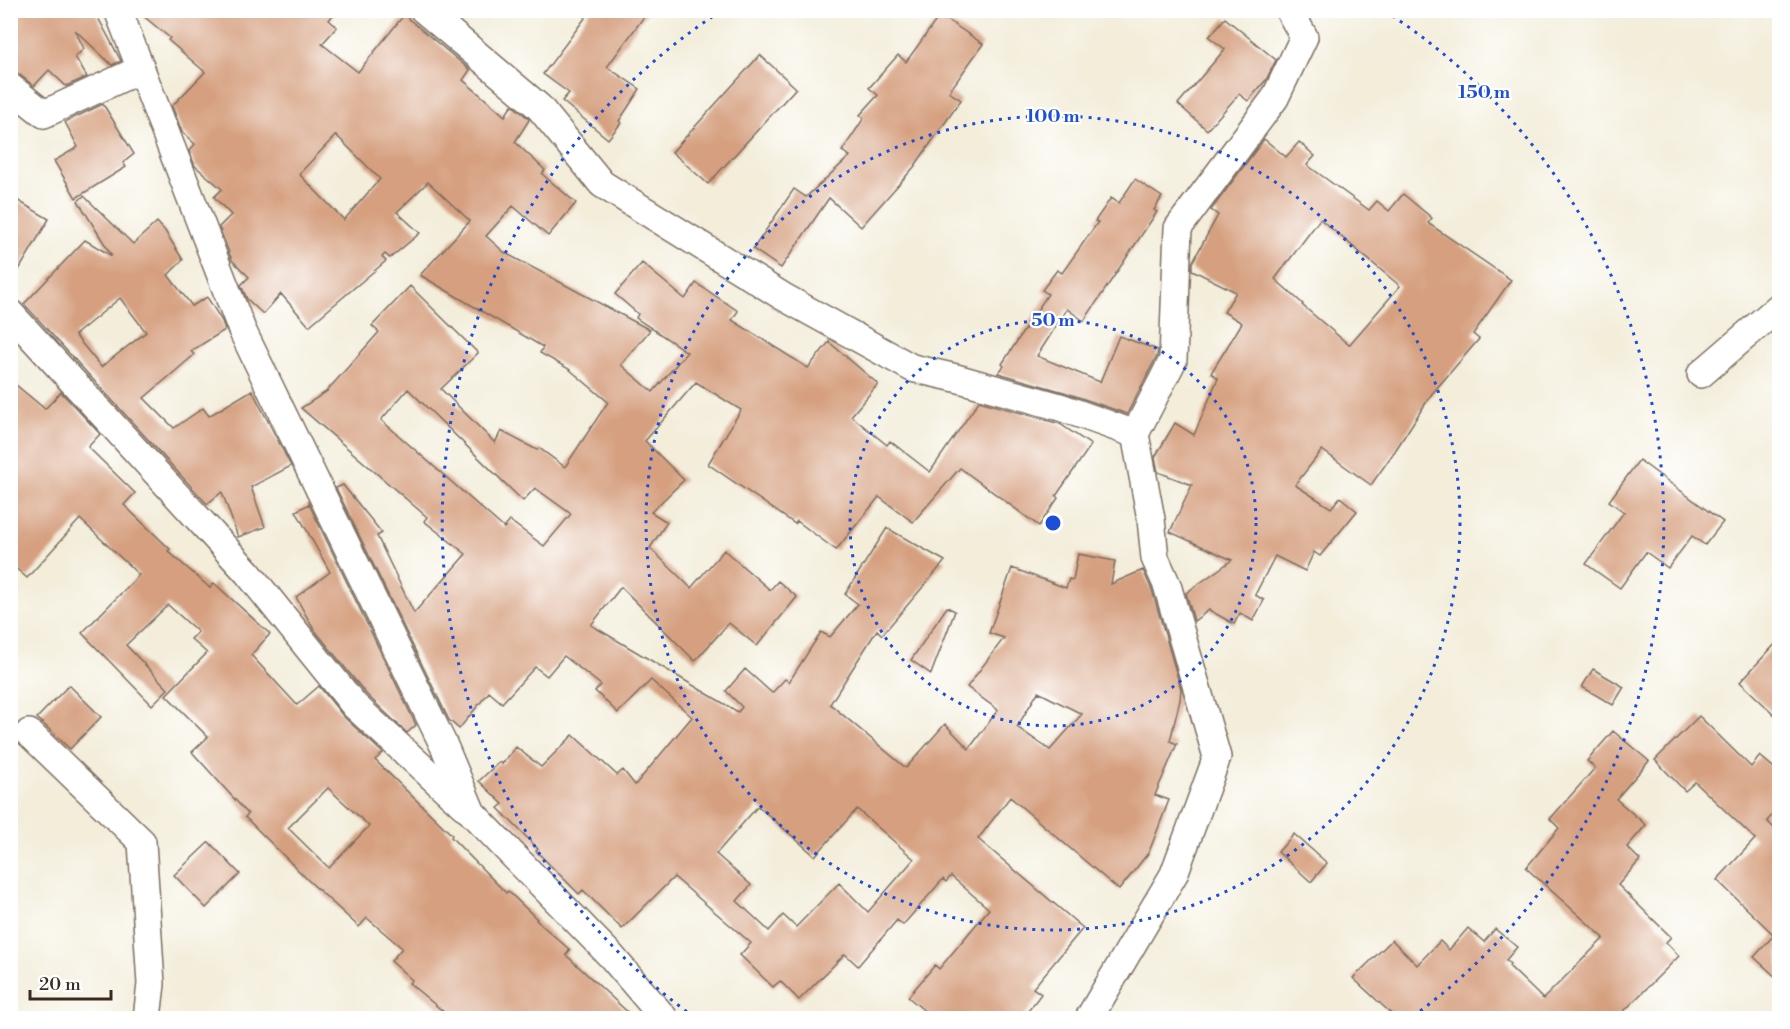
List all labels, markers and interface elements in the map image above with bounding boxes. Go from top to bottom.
text: 150 m [1458,81,1511,104]
text: 100 m [1026,105,1080,128]
text: 50 m [1031,309,1075,332]
centre of rings [1043,513,1063,533]
scale bar [30,963,111,1001]
text: 20 m [39,973,81,996]

